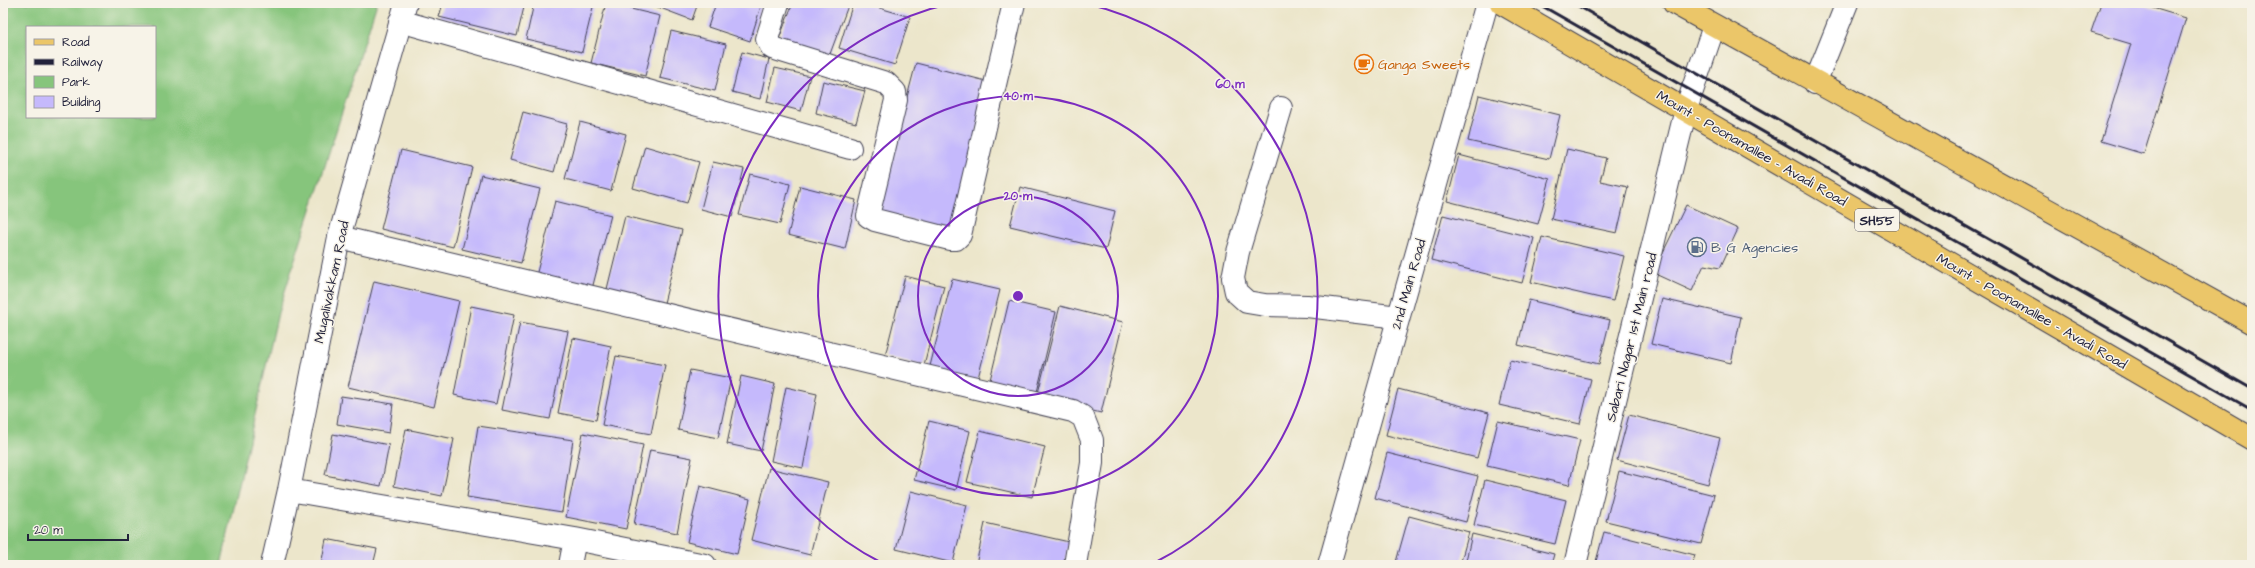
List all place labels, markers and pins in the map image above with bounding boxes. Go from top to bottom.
cafe icon: Ganga Sweets [1353,53,1375,75]
place label: Ganga Sweets [1378,55,1470,75]
fuel station icon: B G Agencies [1686,236,1708,258]
place label: B G Agencies [1711,238,1798,258]
centre of rings [1011,289,1025,303]

